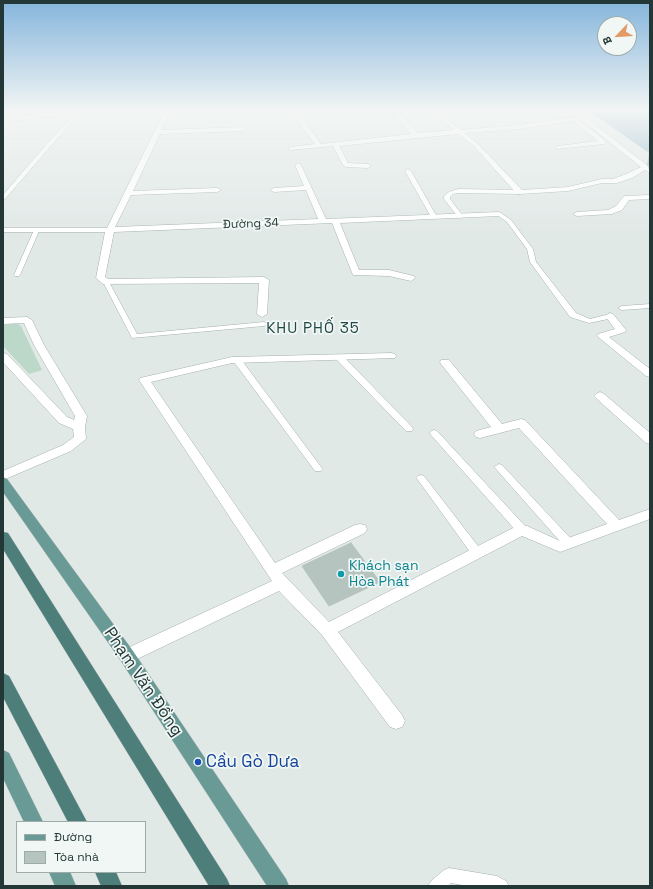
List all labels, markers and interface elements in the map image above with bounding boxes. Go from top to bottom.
north arrow [597,16,637,56]
text: B [599,34,615,47]
street label: Đường 34 [223,216,279,232]
district label: KHU PHỐ 35 [266,320,360,338]
place label: Khách sạn Hòa Phát [349,558,418,590]
marker: Khách sạn Hòa Phát [336,569,346,579]
street label: Phạm Văn Đồng [99,624,187,740]
place label: Cầu Gò Dưa [206,752,299,772]
marker: Cầu Gò Dưa [193,757,203,767]
legend [16,821,146,873]
text: Đường [54,829,92,845]
text: Tòa nhà [54,849,99,865]

